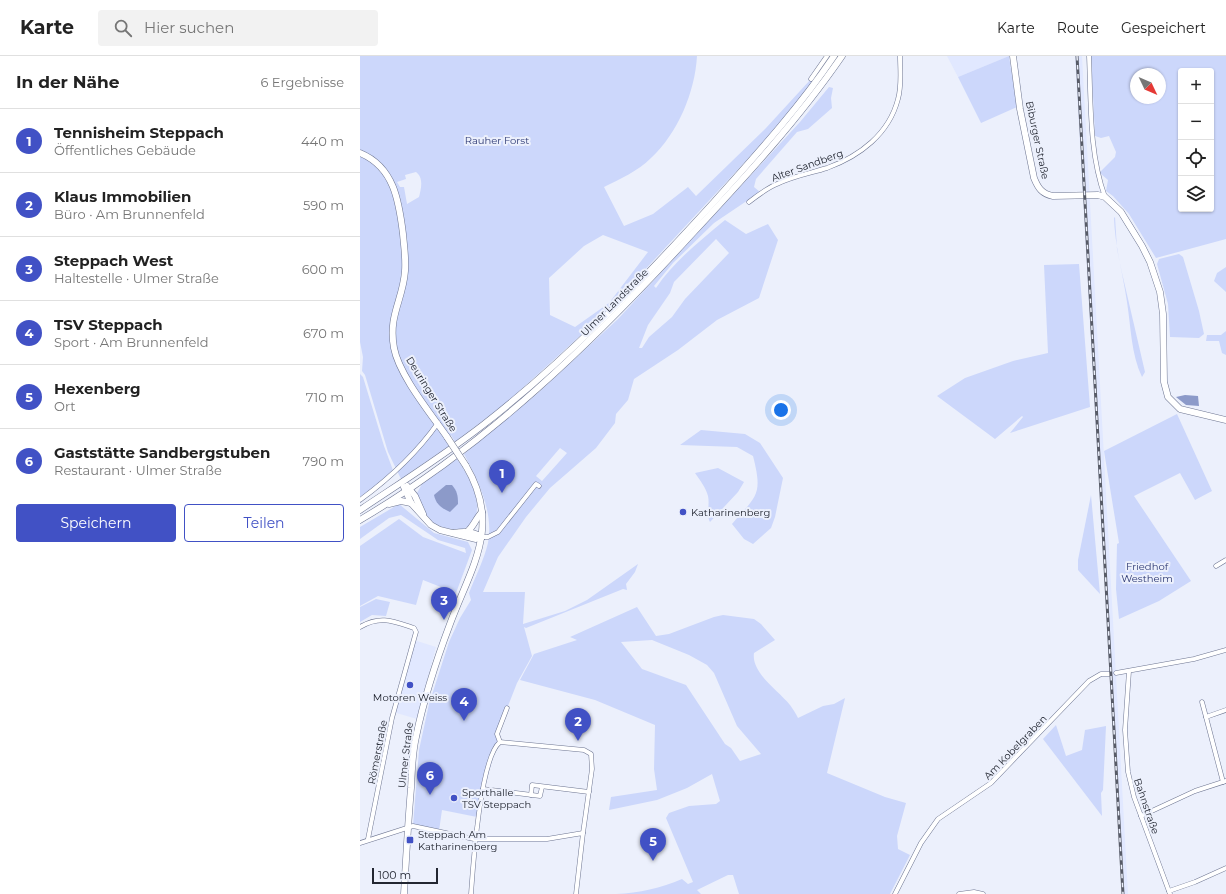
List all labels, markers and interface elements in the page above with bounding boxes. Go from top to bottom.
search box [98,10,378,46]
text: Karte [20,16,74,39]
icon: search [112,17,134,39]
text: Hier suchen [144,18,234,37]
text: Karte [997,19,1035,37]
text: Route [1057,19,1099,37]
text: Gespeichert [1121,19,1206,37]
north arrow [1130,68,1166,104]
map controls [1178,68,1214,212]
button: + [1178,68,1214,104]
text: In der Nähe [16,72,120,92]
text: 6 Ergebnisse [261,74,344,90]
street label: Biburger Straße [1023,100,1052,180]
button: − [1178,104,1214,140]
text: Tennisheim Steppach [54,123,224,142]
text: 1 [26,133,32,149]
text: 440 m [301,133,344,149]
park label: Rauher Forst [465,134,529,147]
button: locate [1178,140,1214,176]
text: Öffentliches Gebäude [54,142,196,158]
street label: Alter Sandberg [769,146,845,184]
button: layers [1178,176,1214,212]
text: Klaus Immobilien [54,187,191,206]
text: 2 [25,197,33,213]
text: 590 m [303,197,344,213]
text: Büro · Am Brunnenfeld [54,206,205,222]
text: Steppach West [54,251,173,270]
text: 3 [25,261,33,277]
text: 600 m [302,261,344,277]
street label: Ulmer Landstraße [578,266,651,339]
text: Haltestelle · Ulmer Straße [54,270,219,286]
text: TSV Steppach [54,315,163,334]
text: 4 [25,325,33,341]
text: 670 m [303,325,344,341]
text: Sport · Am Brunnenfeld [54,334,209,350]
street label: Deuringer Straße [403,354,460,434]
text: Hexenberg [54,379,141,398]
text: 5 [25,389,33,405]
text: 710 m [306,389,344,405]
text: Ort [54,398,76,414]
your location [771,400,791,420]
text: Gaststätte Sandbergstuben [54,443,270,462]
text: 6 [25,453,33,469]
text: 790 m [303,453,344,469]
pin: 1 [489,460,515,493]
text: Restaurant · Ulmer Straße [54,462,222,478]
button: Speichern [16,504,176,542]
button: Teilen [184,504,344,542]
place label: Katharinenberg [691,506,770,519]
marker: Katharinenberg [678,507,688,517]
park label: Friedhof Westheim [1121,560,1173,585]
pin: 3 [431,587,457,620]
marker: Motoren Weiss [405,680,415,690]
pin: 4 [451,688,477,721]
place label: Motoren Weiss [373,691,447,704]
pin: 2 [565,708,591,741]
street label: Am Kobelgraben [981,712,1050,782]
street label: Römerstraße [365,719,390,785]
street label: Ulmer Straße [395,721,416,789]
pin: 6 [417,762,443,795]
street label: Bahnstraße [1131,777,1162,836]
place label: Sporthalle TSV Steppach [462,786,531,811]
marker: Sporthalle TSV Steppach [449,793,459,803]
place label: Steppach Am Katharinenberg [418,828,497,853]
pin: 5 [640,828,666,861]
marker: Steppach Am Katharinenberg [405,835,415,845]
scale bar [372,866,438,885]
text: 100 m [378,868,411,882]

